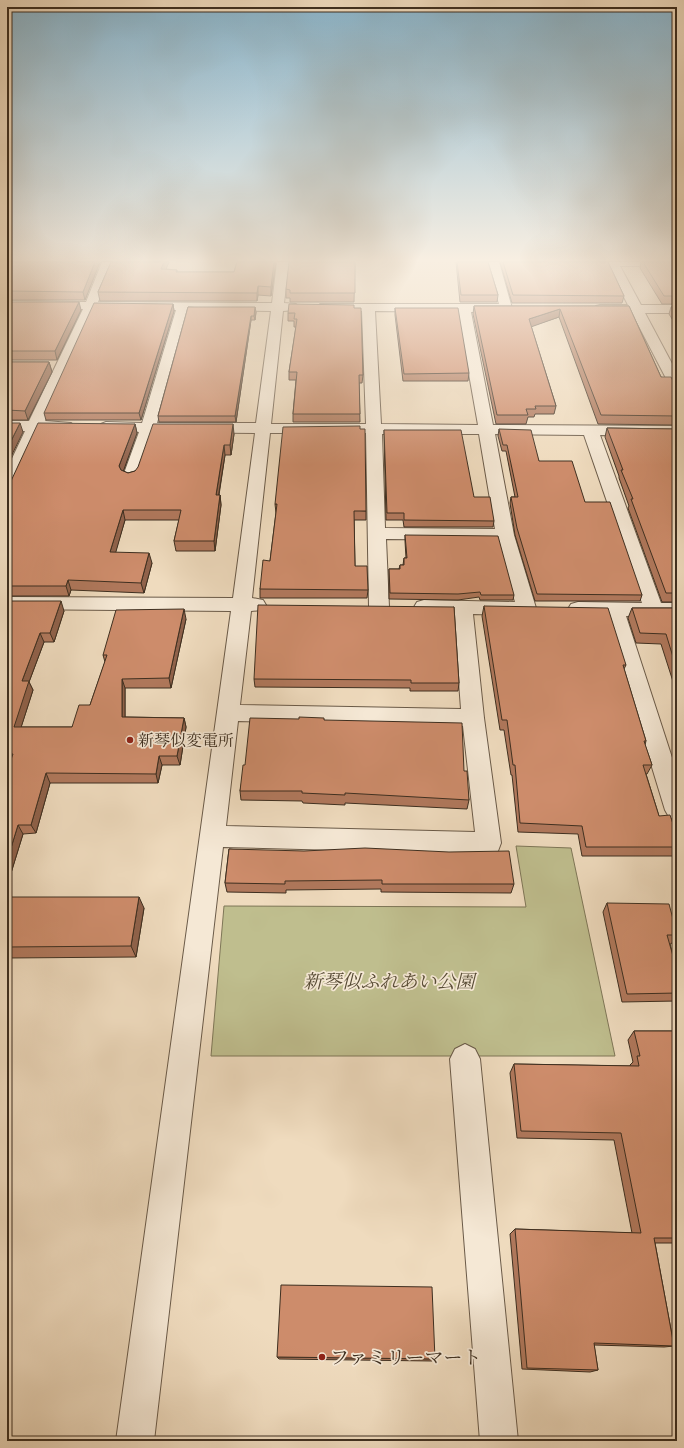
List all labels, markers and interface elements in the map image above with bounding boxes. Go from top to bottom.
place label: 新琴似変電所 [138,728,234,752]
marker: 新琴似変電所 [125,735,135,745]
park label: 新琴似ふれあい公園 [303,967,477,995]
place label: ファミリーマート [330,1343,482,1371]
marker: ファミリーマート [317,1352,327,1362]

